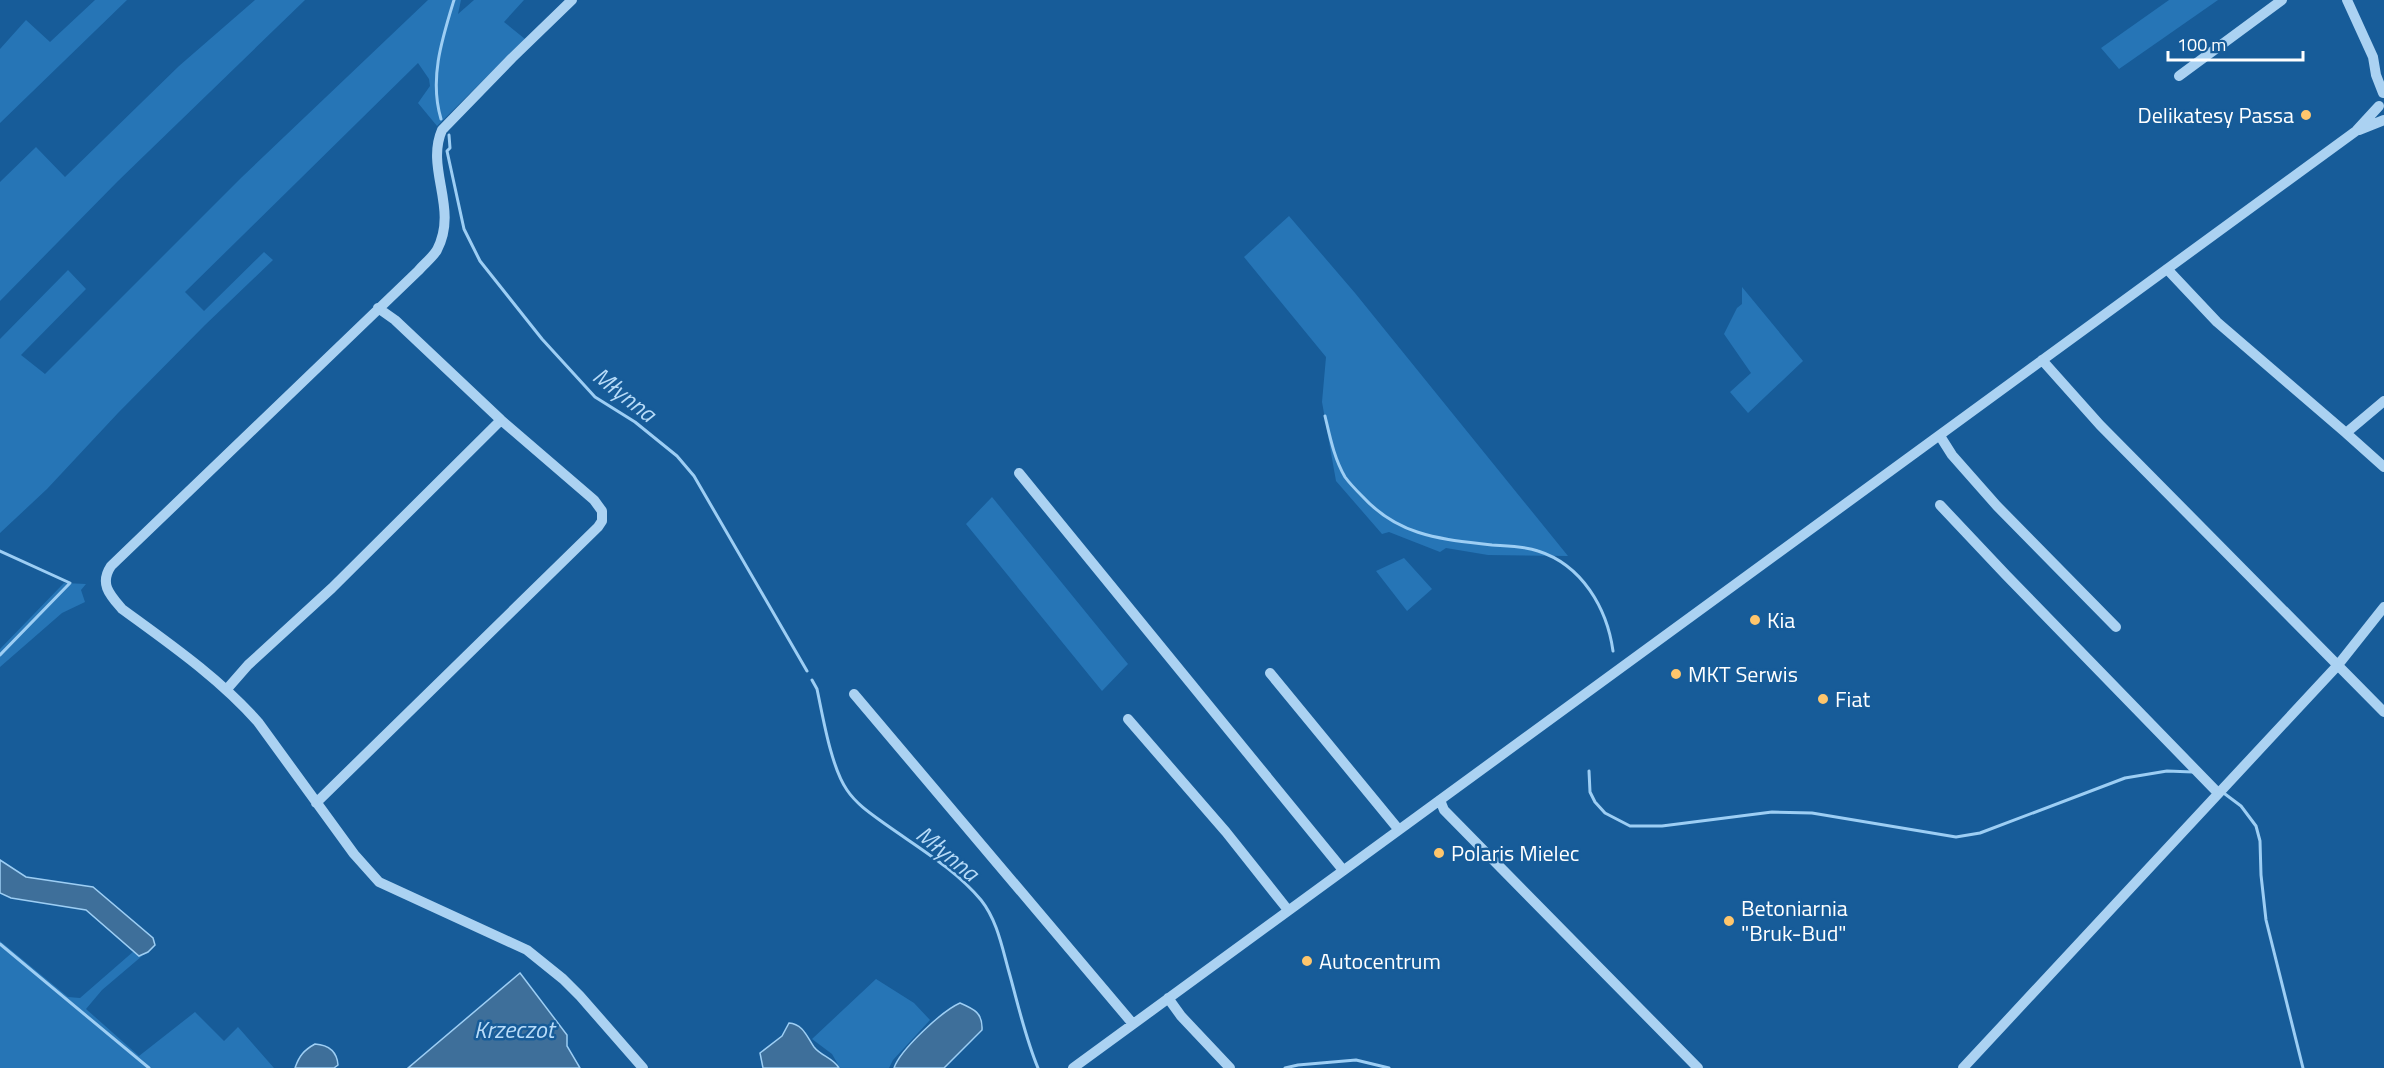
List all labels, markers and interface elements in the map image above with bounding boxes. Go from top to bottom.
scale bar [2168,24,2303,62]
text: 100 m [2177,31,2226,58]
place label: Delikatesy Passa [2138,98,2294,132]
marker: Delikatesy Passa [2299,108,2313,122]
water label: Młynna [586,358,666,432]
place label: Kia [1767,603,1795,637]
marker: Kia [1748,613,1762,627]
place label: MKT Serwis [1688,657,1798,691]
marker: MKT Serwis [1669,667,1683,681]
place label: Fiat [1835,682,1870,716]
marker: Fiat [1816,692,1830,706]
water label: Młynna [909,816,989,891]
place label: Polaris Mielec [1451,836,1579,870]
marker: Polaris Mielec [1432,846,1446,860]
place label: Betoniarnia "Bruk-Bud" [1741,891,1848,950]
marker: Betoniarnia "Bruk-Bud" [1722,914,1736,928]
place label: Autocentrum [1319,944,1441,978]
marker: Autocentrum [1300,954,1314,968]
water label: Krzeczot [474,1011,557,1047]

